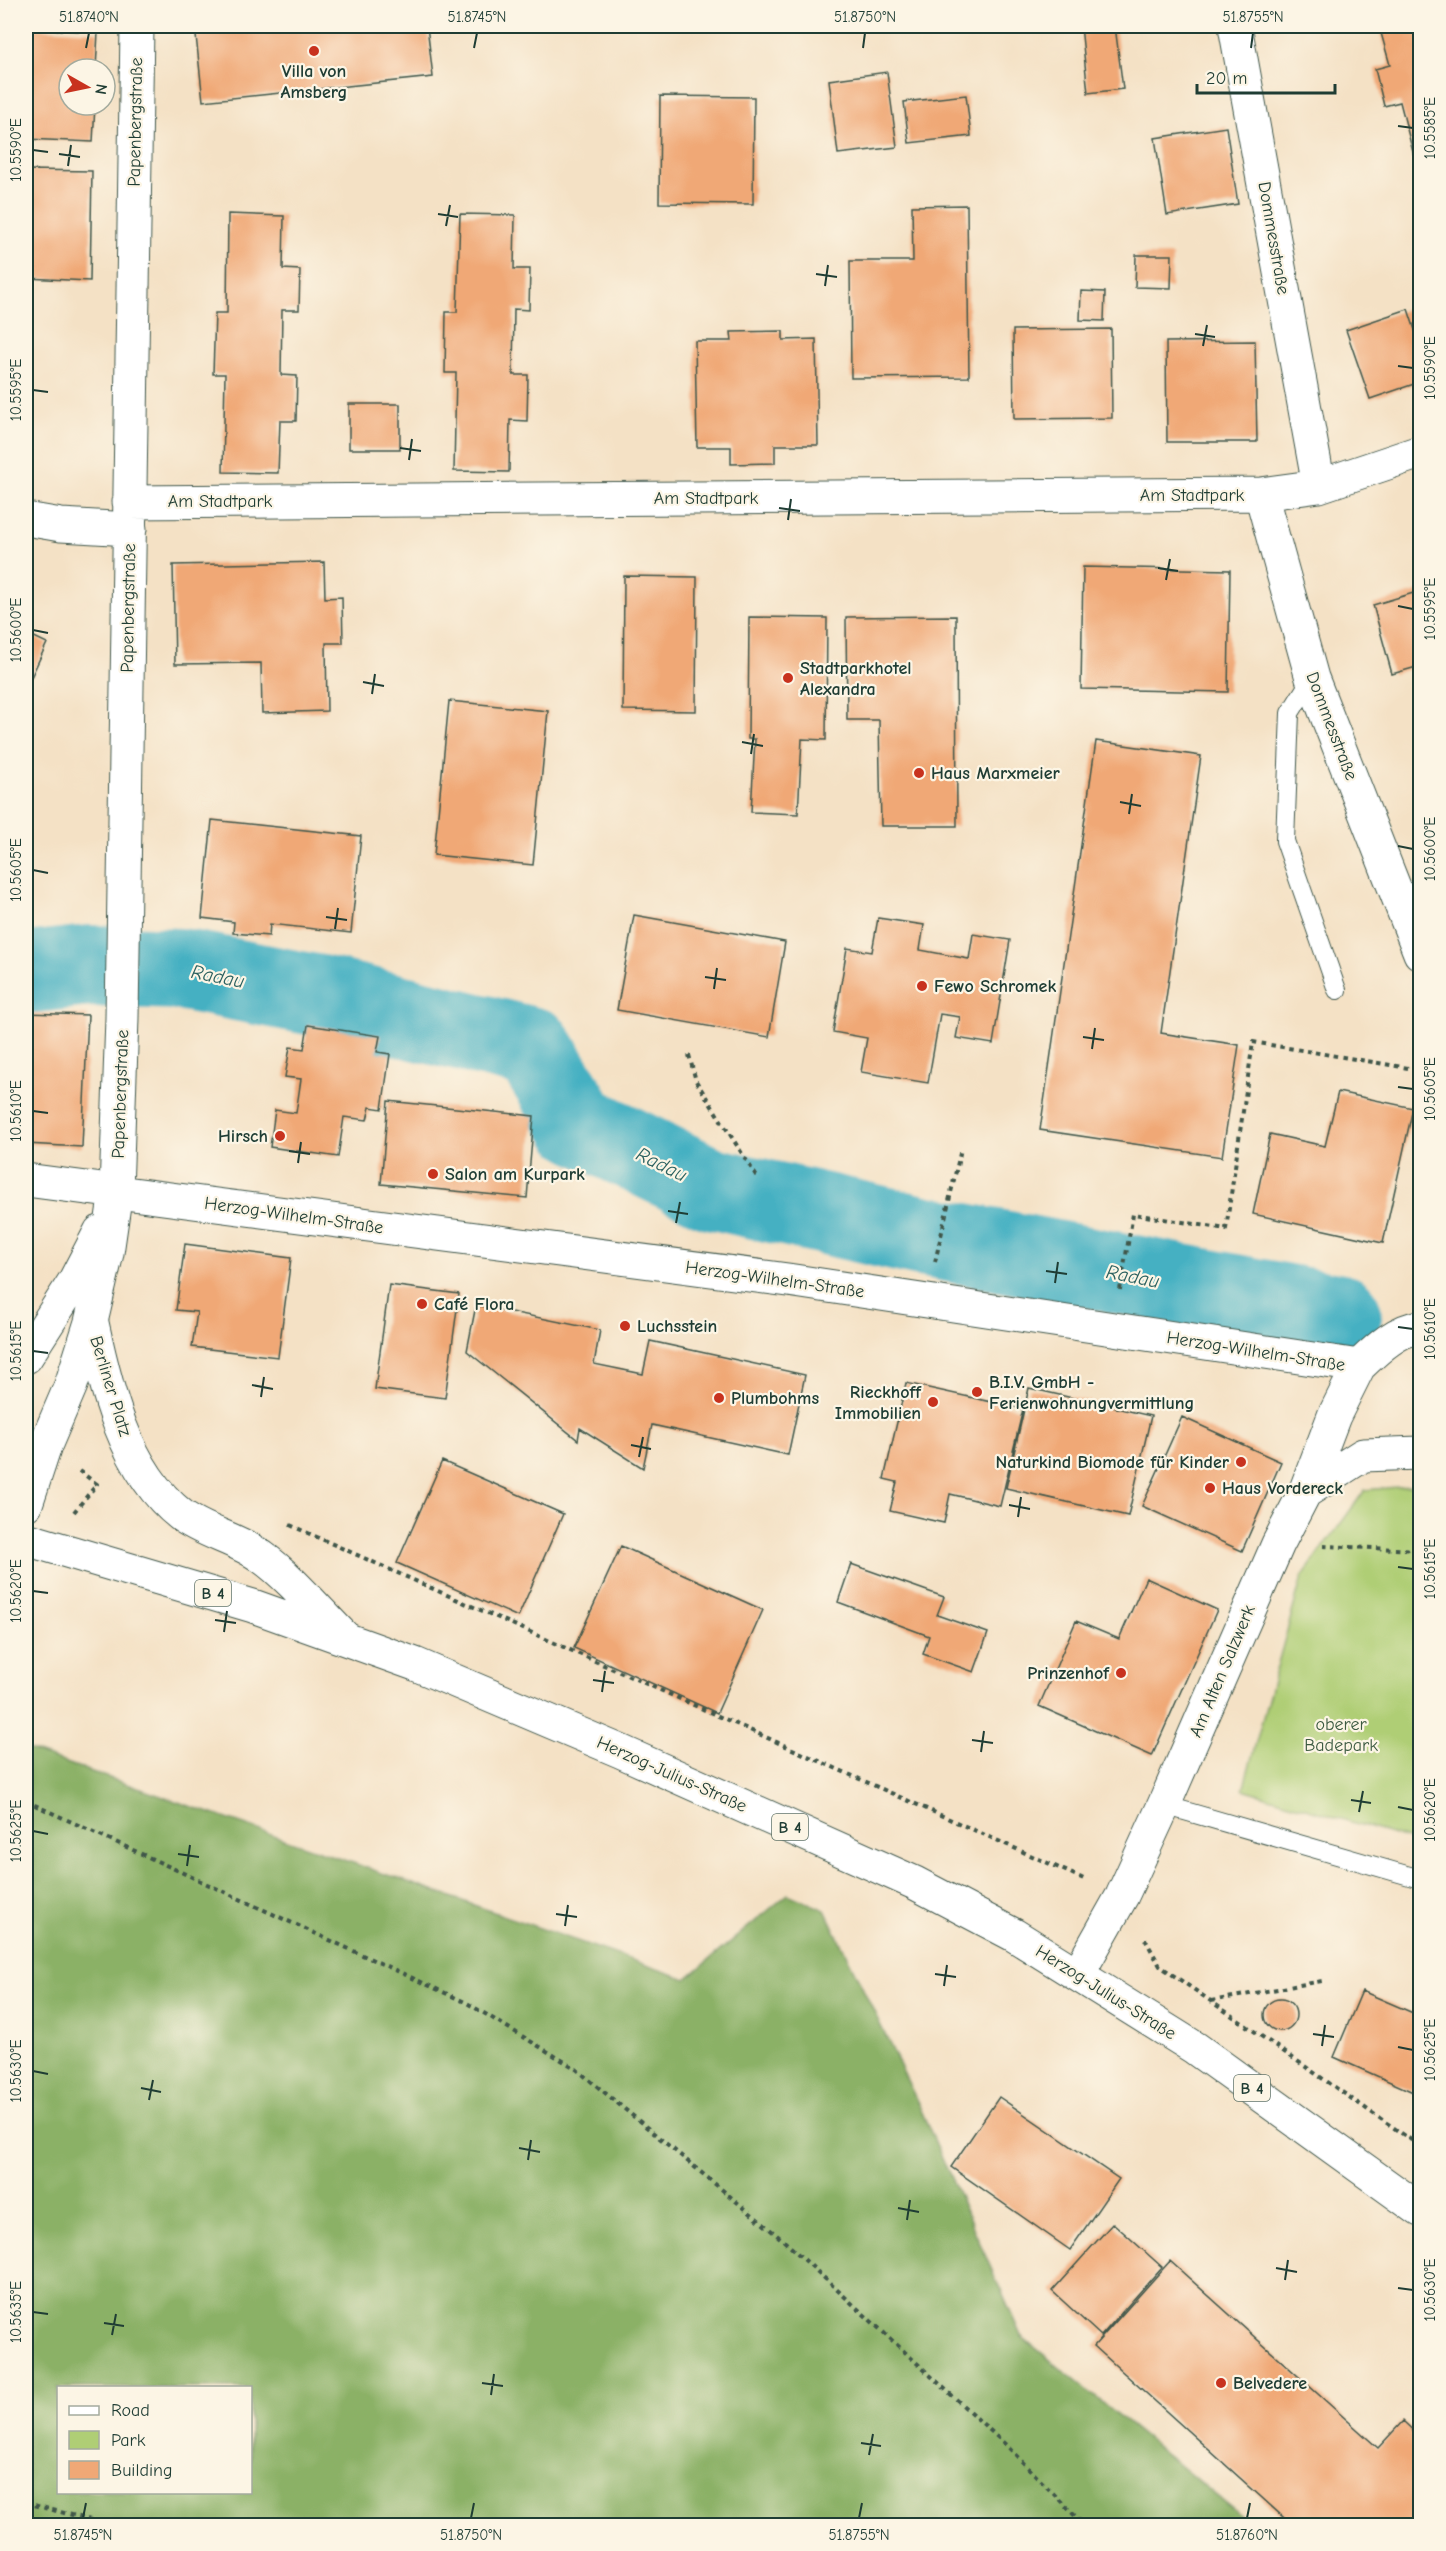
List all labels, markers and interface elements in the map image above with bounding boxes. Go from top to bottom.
text: 51.8740°N [59,8,119,26]
text: 51.8745°N [448,8,506,26]
text: 51.8750°N [834,8,896,26]
text: 51.8755°N [1222,8,1284,26]
marker: Villa von Amsberg [307,44,321,58]
north arrow [57,57,117,117]
street label: Papenbergstraße [124,57,147,187]
scale bar [1197,57,1335,95]
place label: Villa von Amsberg [281,61,347,103]
text: 20 m [1206,68,1247,89]
text: N [91,83,111,96]
text: 10.5585°E [1421,97,1439,159]
text: 10.5590°E [7,118,25,182]
street label: Dommesstraße [1253,180,1294,296]
text: 10.5590°E [1421,336,1439,400]
text: 10.5595°E [7,359,25,421]
street label: Am Stadtpark [1140,485,1245,506]
street label: Am Stadtpark [654,488,759,509]
street label: Am Stadtpark [168,491,273,512]
street label: Papenbergstraße [117,543,140,673]
text: 10.5595°E [1421,578,1439,640]
text: 10.5600°E [7,598,25,662]
place label: Stadtparkhotel Alexandra [800,658,912,700]
street label: Dommesstraße [1301,669,1362,783]
marker: Stadtparkhotel Alexandra [781,671,795,685]
place label: Haus Marxmeier [931,763,1060,784]
marker: Haus Marxmeier [912,766,926,780]
text: 10.5600°E [1421,817,1439,881]
text: 10.5605°E [7,838,25,902]
water label: Radau [189,960,246,993]
place label: Fewo Schromek [934,976,1056,997]
marker: Fewo Schromek [915,979,929,993]
street label: Papenbergstraße [108,1029,133,1159]
text: 10.5605°E [1421,1057,1439,1121]
text: 10.5610°E [7,1080,25,1142]
place label: Hirsch [218,1126,268,1147]
marker: Hirsch [273,1129,287,1143]
water label: Radau [633,1142,691,1187]
place label: Salon am Kurpark [445,1164,585,1185]
marker: Salon am Kurpark [426,1167,440,1181]
street label: Herzog-Wilhelm-Straße [203,1193,385,1238]
street label: Herzog-Wilhelm-Straße [684,1257,866,1302]
water label: Radau [1104,1260,1161,1293]
place label: Café Flora [434,1294,514,1315]
marker: Café Flora [415,1297,429,1311]
text: 10.5610°E [1421,1298,1439,1360]
place label: Luchsstein [637,1316,717,1337]
marker: Luchsstein [618,1319,632,1333]
text: 10.5615°E [7,1321,25,1381]
street label: Herzog-Wilhelm-Straße [1165,1327,1347,1376]
street label: Berliner Platz [85,1333,136,1439]
place label: B.I.V. GmbH - Ferienwohnungvermittlung [989,1372,1194,1414]
place label: Rieckhoff Immobilien [835,1382,922,1424]
marker: B.I.V. GmbH - Ferienwohnungvermittlung [970,1385,984,1399]
place label: Plumbohms [731,1388,819,1409]
marker: Plumbohms [712,1391,726,1405]
marker: Rieckhoff Immobilien [926,1395,940,1409]
place label: Naturkind Biomode für Kinder [995,1452,1230,1473]
marker: Naturkind Biomode für Kinder [1234,1455,1248,1469]
place label: Haus Vordereck [1222,1478,1343,1499]
marker: Haus Vordereck [1203,1481,1217,1495]
text: 10.5615°E [1421,1539,1439,1599]
text: 10.5620°E [7,1559,25,1623]
road number: B 4 [195,1580,231,1606]
street label: Am Alten Salzwerk [1185,1602,1260,1741]
place label: Prinzenhof [1027,1663,1110,1684]
marker: Prinzenhof [1114,1666,1128,1680]
park label: oberer Badepark [1304,1714,1378,1756]
street label: Herzog-Julius-Straße [594,1732,750,1817]
text: 10.5620°E [1421,1778,1439,1842]
text: 10.5625°E [7,1800,25,1862]
road number: B 4 [772,1814,808,1840]
street label: Herzog-Julius-Straße [1032,1941,1180,2044]
text: 10.5625°E [1421,2019,1439,2081]
text: 10.5630°E [7,2039,25,2103]
road number: B 4 [1234,2075,1270,2101]
text: 10.5630°E [1421,2258,1439,2322]
text: 10.5635°E [7,2281,25,2343]
place label: Belvedere [1233,2373,1307,2394]
marker: Belvedere [1214,2376,1228,2390]
legend [57,2386,252,2494]
text: Road [111,2400,150,2421]
text: Park [111,2430,146,2451]
text: Building [111,2460,173,2481]
text: 51.8745°N [54,2526,112,2544]
text: 51.8750°N [440,2526,502,2544]
text: 51.8755°N [828,2526,890,2544]
text: 51.8760°N [1216,2526,1278,2544]

